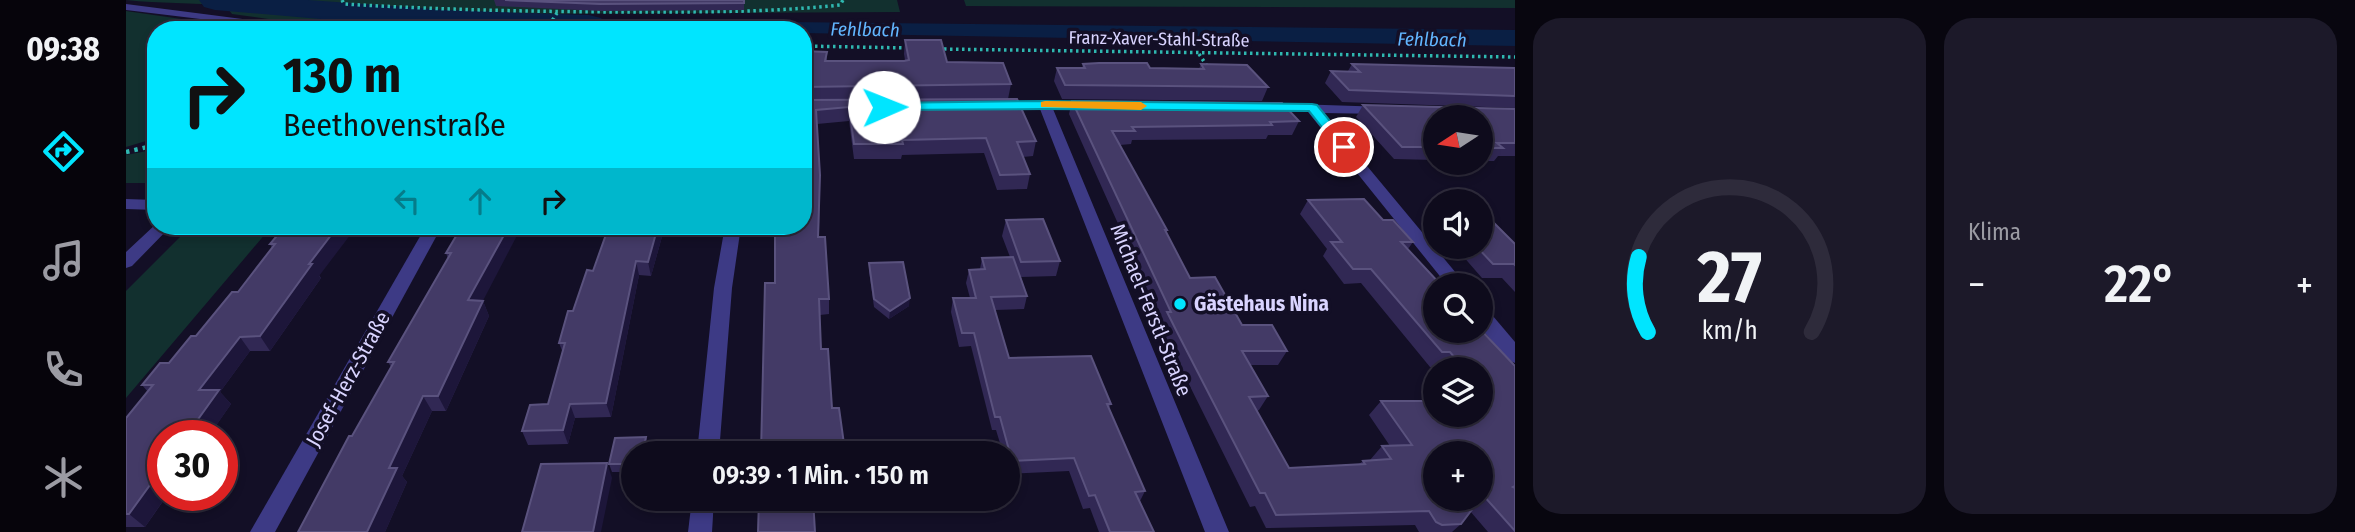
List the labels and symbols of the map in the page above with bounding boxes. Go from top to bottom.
water label: Fehlbach [830,17,900,42]
street label: Franz-Xaver-Stahl-Straße [1068,26,1250,52]
water label: Fehlbach [1397,27,1467,52]
position arrow [847,70,921,144]
north arrow [1423,105,1493,175]
pin [1314,117,1374,177]
street label: Michael-Ferstl-Straße [1105,220,1197,400]
place label: Gästehaus Nina [1194,291,1329,317]
marker: Gästehaus Nina [1172,296,1188,312]
street label: Josef-Herz-Straße [300,307,396,451]
speed limit sign: 30 [147,420,238,511]

